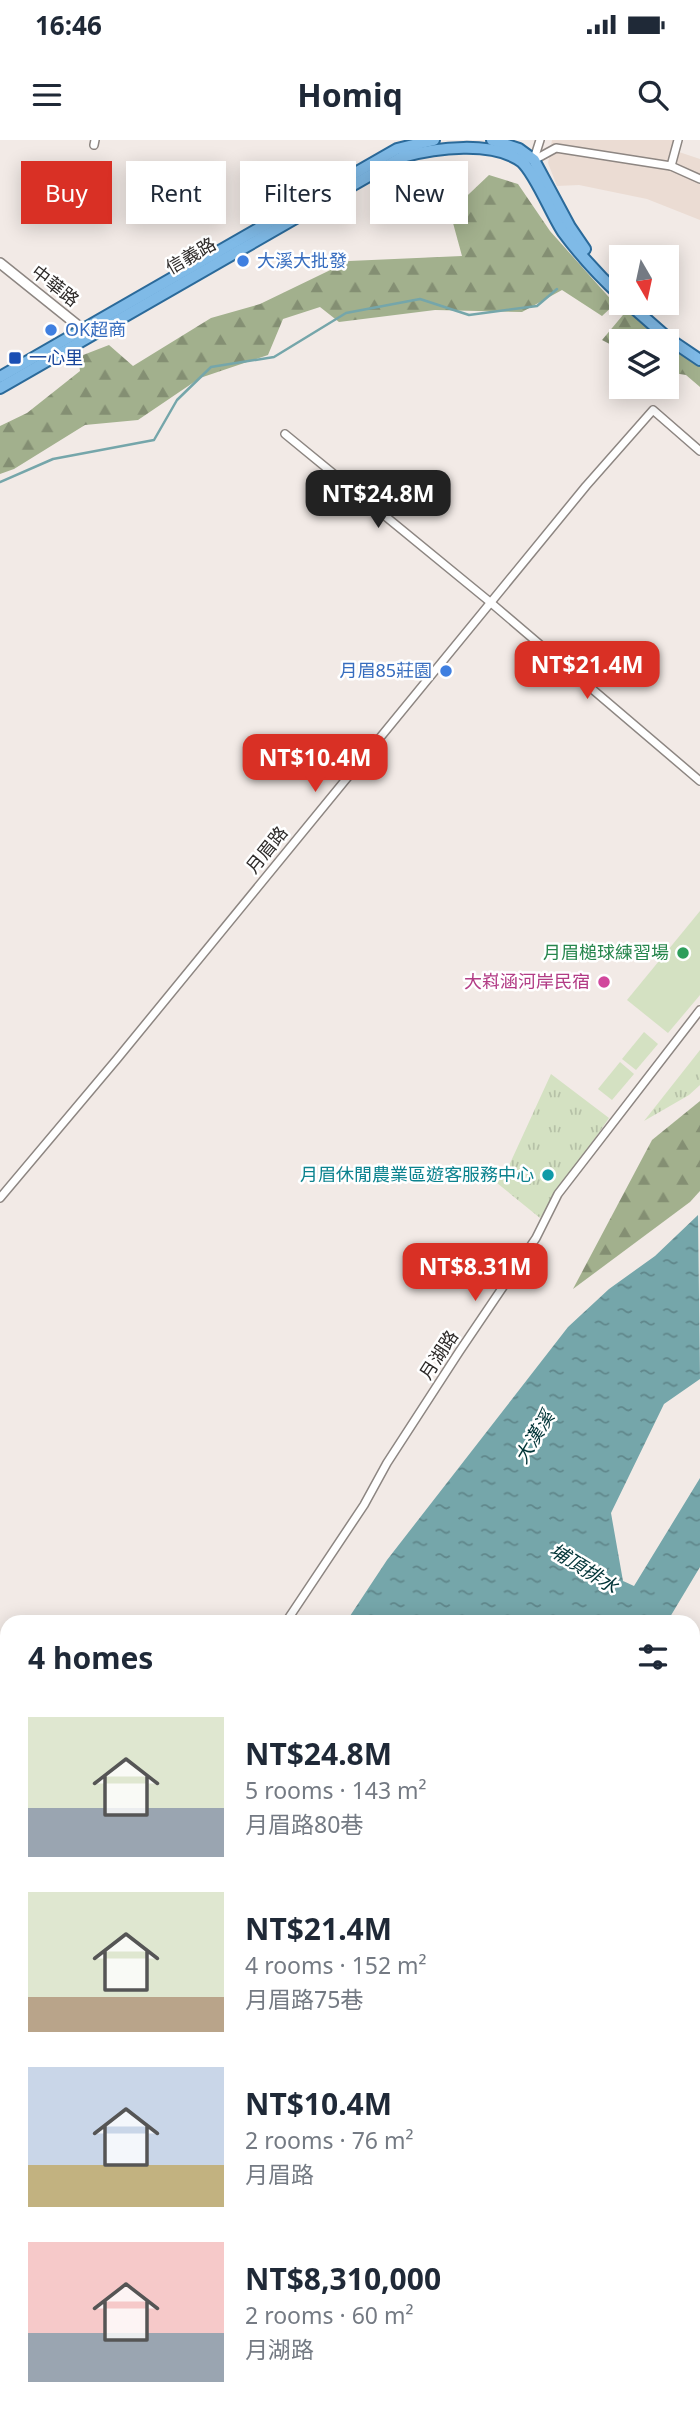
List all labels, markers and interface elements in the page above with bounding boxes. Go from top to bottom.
text: 16:46 [35,7,102,43]
text: Homiq [297,73,403,116]
icon: menu [28,76,66,114]
icon: search [634,76,672,114]
chip: Buy [21,161,112,224]
chip: Rent [126,161,226,224]
chip: Filters [240,161,356,224]
chip: New [370,161,468,224]
street label: 信義路 [161,231,220,279]
north arrow [609,245,679,315]
map controls [609,245,679,399]
place label: 大溪大批發 [257,248,347,272]
marker: 大溪大批發 [235,253,251,269]
street label: 中華路 [27,259,84,311]
place label: OK超商 [65,317,126,341]
marker: OK超商 [43,322,59,338]
button: layers [609,329,679,399]
place label: 一心里 [29,345,83,369]
marker: 一心里 [7,350,23,366]
pin: NT$24.8M [306,470,450,530]
text: NT$24.8M [322,477,434,509]
pin: NT$21.4M [515,642,659,701]
text: NT$21.4M [531,648,643,680]
place label: 月眉85莊園 [339,658,432,682]
marker: 月眉85莊園 [438,663,454,679]
pin: NT$10.4M [243,734,387,794]
text: NT$10.4M [259,741,371,773]
street label: 月眉路 [240,821,293,878]
place label: 月眉槌球練習場 [543,940,669,964]
marker: 月眉槌球練習場 [675,945,691,961]
place label: 大嵙涵河岸民宿 [464,969,590,993]
marker: 大嵙涵河岸民宿 [596,974,612,990]
place label: 月眉休閒農業區遊客服務中心 [300,1162,534,1186]
marker: 月眉休閒農業區遊客服務中心 [540,1167,556,1183]
pin: NT$8.31M [403,1244,547,1303]
text: NT$8.31M [419,1250,531,1282]
street label: 月湖路 [413,1325,463,1384]
water label: 大漢溪 [508,1403,561,1468]
water label: 埔頂排水 [545,1537,624,1600]
text: 4 homes [28,1637,153,1678]
icon: filters [634,1638,672,1676]
text: NT$24.8M [245,1733,392,1774]
icon: home [84,1745,168,1829]
text: 5 rooms · 143 m² [245,1774,427,1806]
text: 月眉路80巷 [245,1808,363,1840]
text: NT$21.4M [245,1908,392,1949]
icon: home [84,1920,168,2004]
text: 4 rooms · 152 m² [245,1949,427,1981]
text: 月眉路75巷 [245,1983,363,2015]
text: NT$10.4M [245,2083,392,2124]
icon: home [84,2095,168,2179]
text: 2 rooms · 76 m² [245,2124,414,2156]
text: 月眉路 [245,2158,314,2190]
text: NT$8,310,000 [245,2258,441,2299]
icon: home [84,2270,168,2354]
text: 2 rooms · 60 m² [245,2299,414,2331]
text: 月湖路 [245,2333,314,2365]

